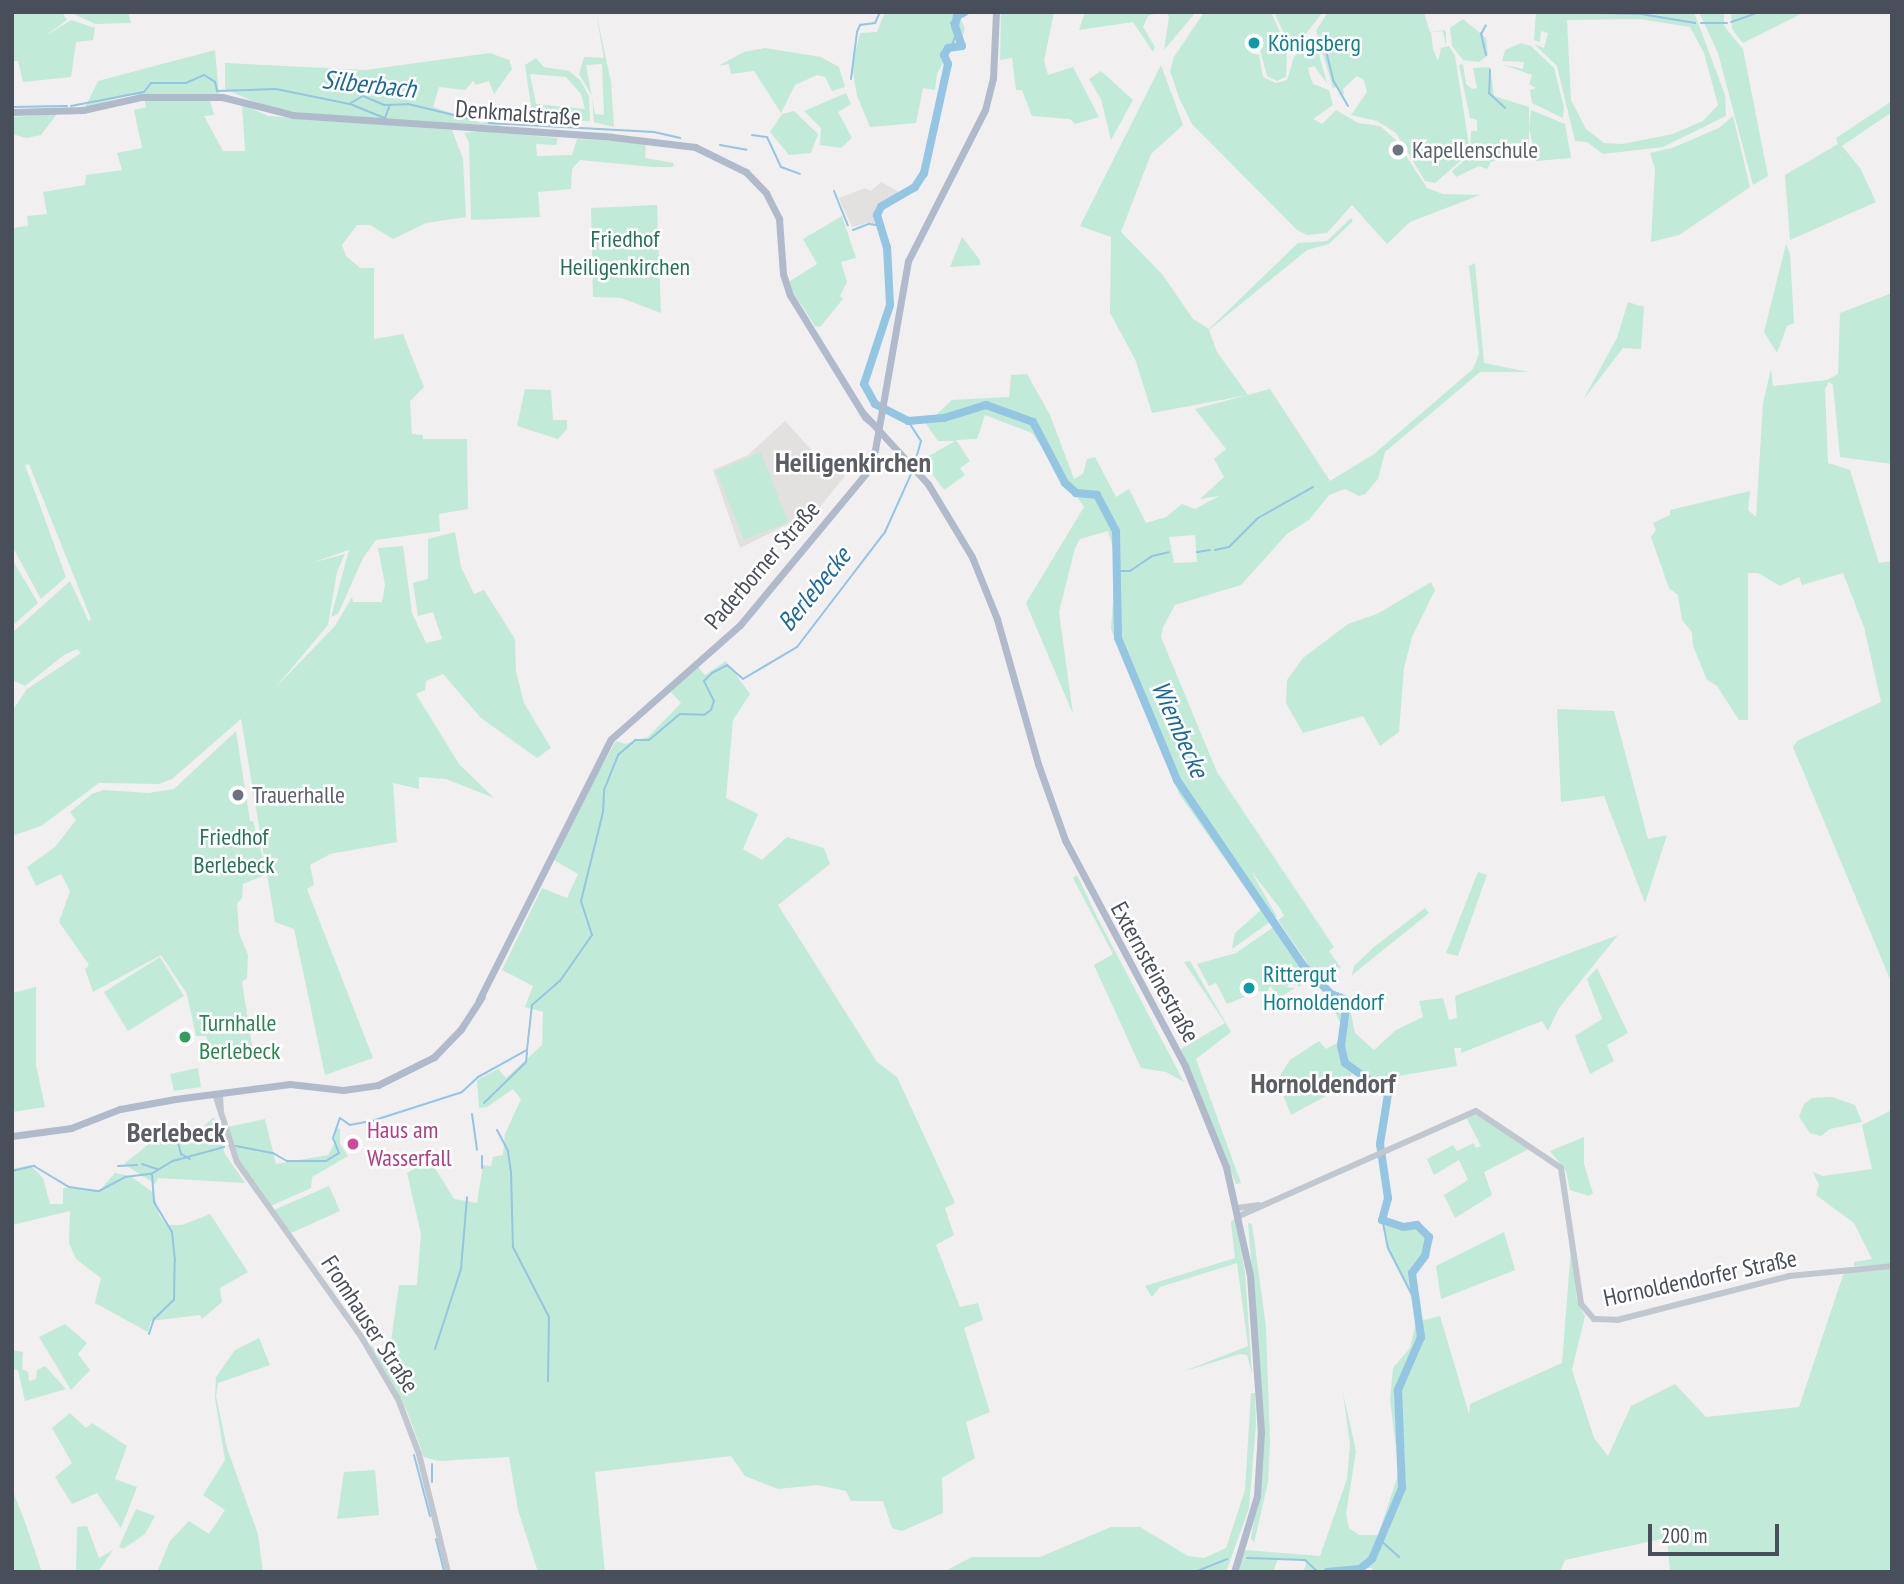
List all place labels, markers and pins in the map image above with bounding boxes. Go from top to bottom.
place label: Königsberg [1268,29,1361,57]
marker: Königsberg [1246,35,1262,51]
place label: Kapellenschule [1412,136,1538,164]
marker: Kapellenschule [1390,142,1406,158]
place label: Trauerhalle [252,781,345,809]
marker: Trauerhalle [230,787,246,803]
place label: Rittergut Hornoldendorf [1263,960,1384,1016]
marker: Rittergut Hornoldendorf [1241,980,1257,996]
place label: Turnhalle Berlebeck [199,1009,280,1065]
marker: Turnhalle Berlebeck [177,1029,193,1045]
place label: Haus am Wasserfall [367,1116,452,1172]
marker: Haus am Wasserfall [345,1136,361,1152]

